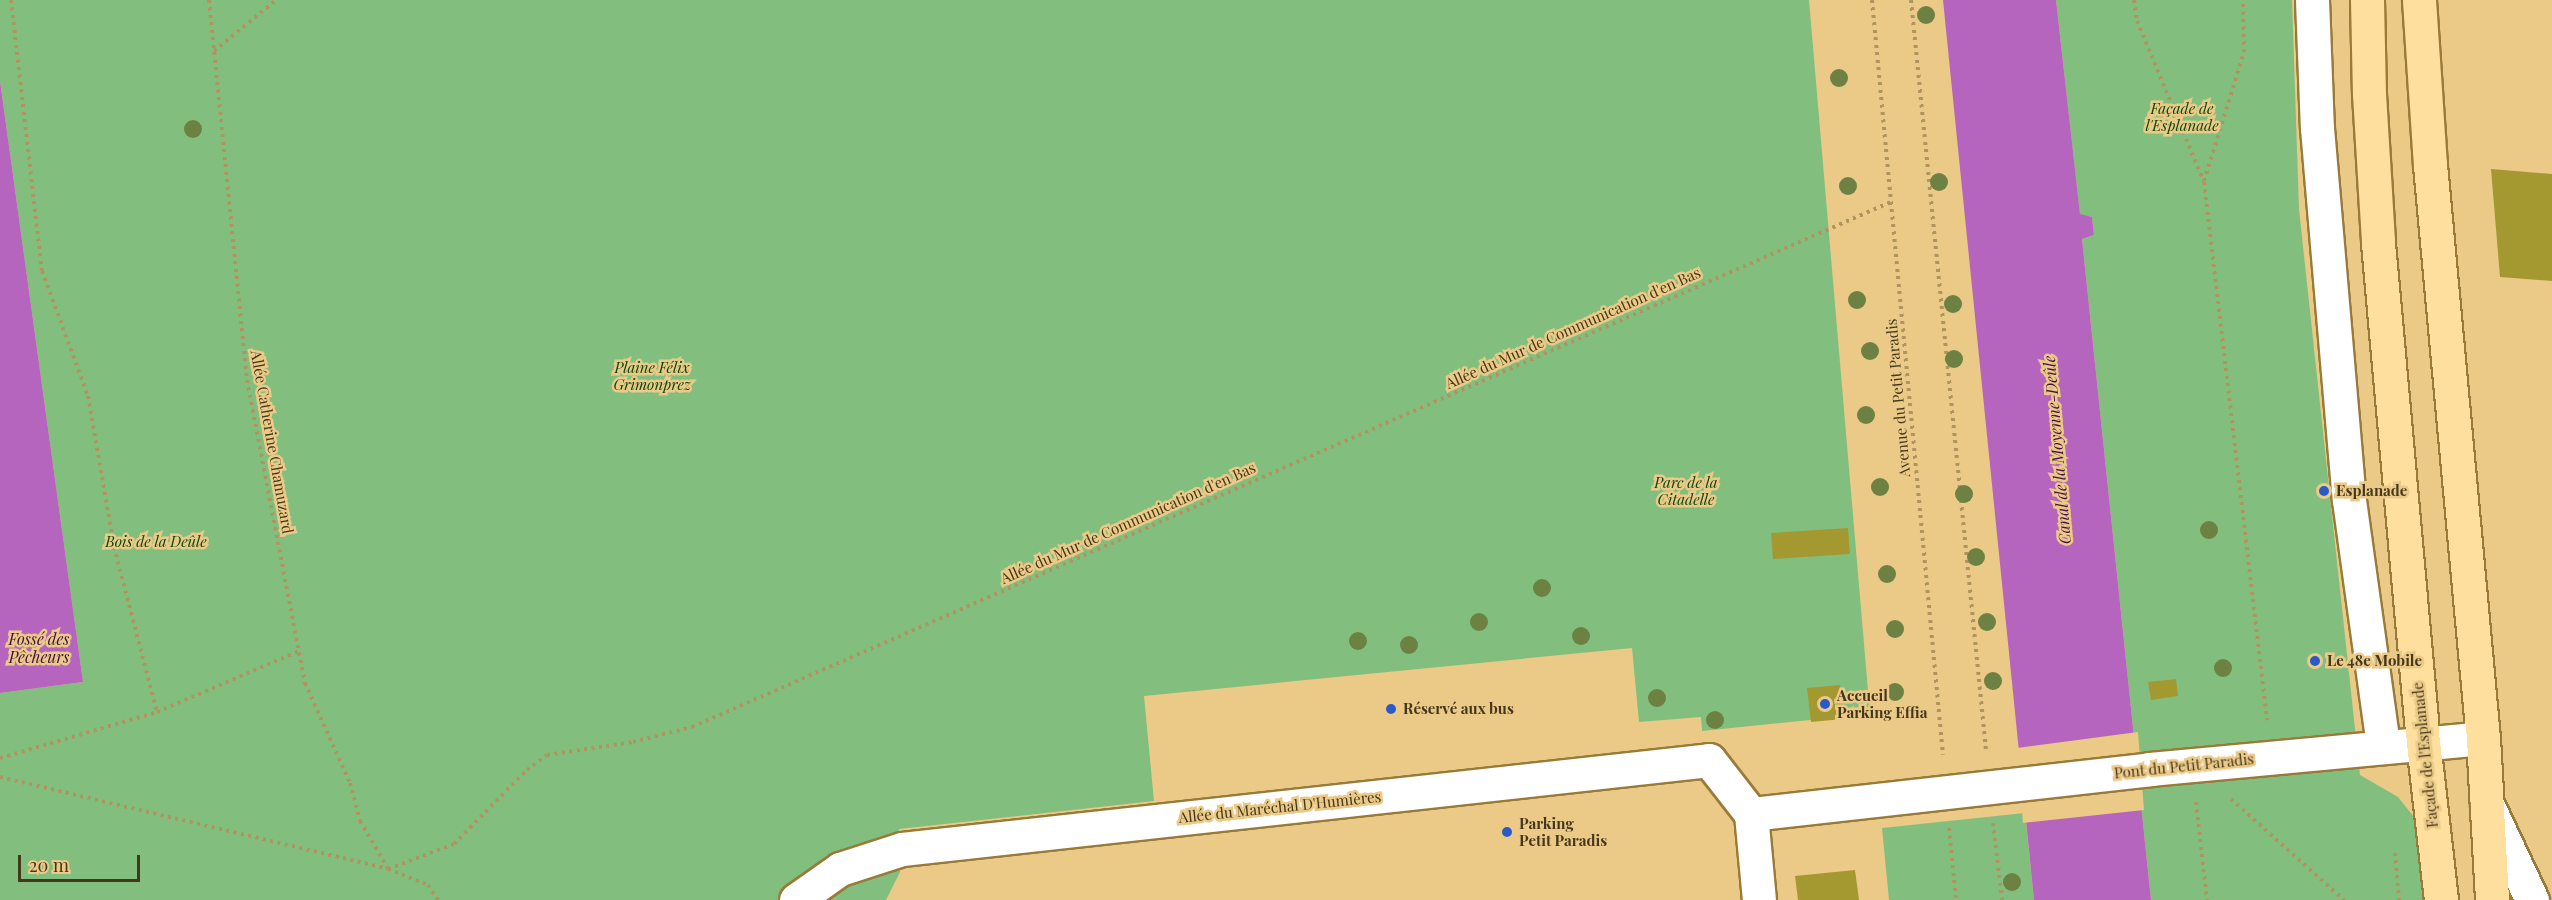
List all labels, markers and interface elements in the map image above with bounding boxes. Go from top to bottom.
park label: Façade de l'Esplanade [2145,99,2219,134]
street label: Allée du Mur de Communication d'en Bas [1442,263,1704,393]
street label: Avenue du Petit Paradis [1882,318,1914,478]
street label: Allée Catherine Chamuzard [247,349,297,535]
water label: Canal de la Moyenne-Deûle [2039,355,2075,545]
park label: Plaine Félix Grimonprez [613,358,691,393]
street label: Allée du Mur de Communication d'en Bas [997,458,1259,588]
park label: Parc de la Citadelle [1654,473,1718,508]
place label: Esplanade [2336,482,2407,500]
marker: Esplanade [2317,484,2331,498]
park label: Bois de la Deûle [105,533,207,551]
water label: Fossé des Pêcheurs [9,629,69,667]
place label: Le 48e Mobile [2327,652,2422,670]
marker: Le 48e Mobile [2308,654,2322,668]
street label: Façade de l'Esplanade [2408,681,2442,829]
place label: Accueil Parking Effia [1837,686,1927,721]
marker: Accueil Parking Effia [1818,697,1832,711]
place label: Réservé aux bus [1403,700,1514,718]
marker: Réservé aux bus [1384,702,1398,716]
street label: Pont du Petit Paradis [2113,750,2255,782]
street label: Allée du Maréchal D'Humières [1178,787,1382,827]
place label: Parking Petit Paradis [1519,814,1607,849]
marker: Parking Petit Paradis [1500,825,1514,839]
scale bar [21,843,142,881]
text: 20 m [29,853,69,877]

